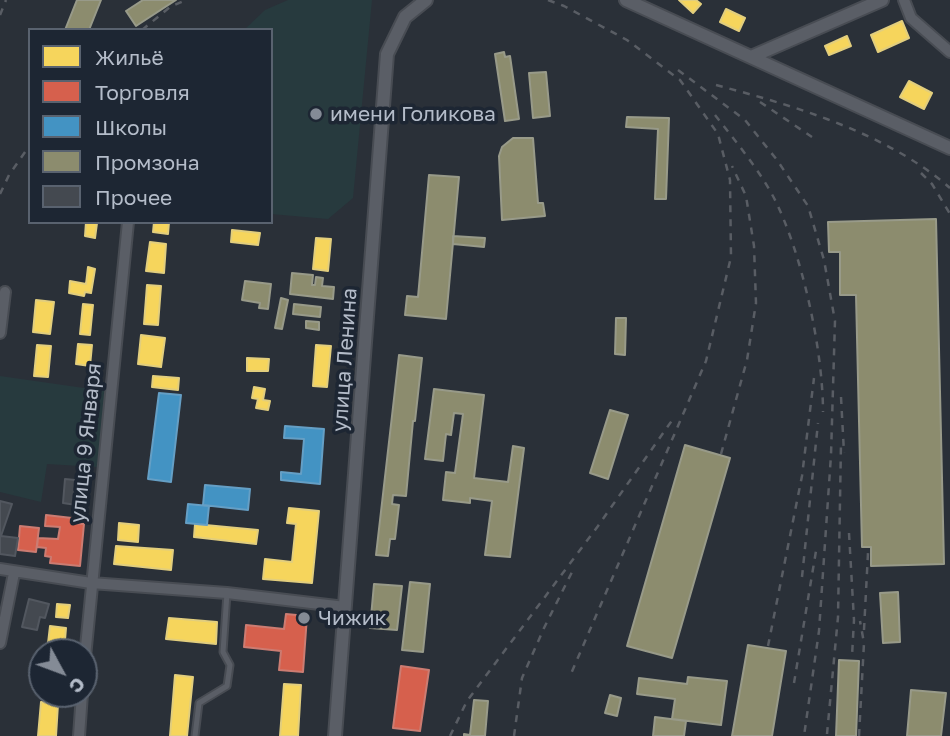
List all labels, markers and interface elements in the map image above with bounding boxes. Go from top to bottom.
legend [28,28,273,224]
text: Жильё [95,44,164,70]
text: Торговля [95,79,190,105]
place label: имени Голикова [330,101,496,127]
marker: имени Голикова [308,106,324,122]
text: Школы [95,114,167,140]
text: Промзона [95,149,200,175]
text: Прочее [95,184,172,210]
street label: улица Ленина [327,287,363,433]
street label: улица 9 Января [65,362,107,524]
place label: Чижик [318,605,387,631]
marker: Чижик [296,610,312,626]
north arrow [28,638,98,708]
text: С [65,673,91,698]

